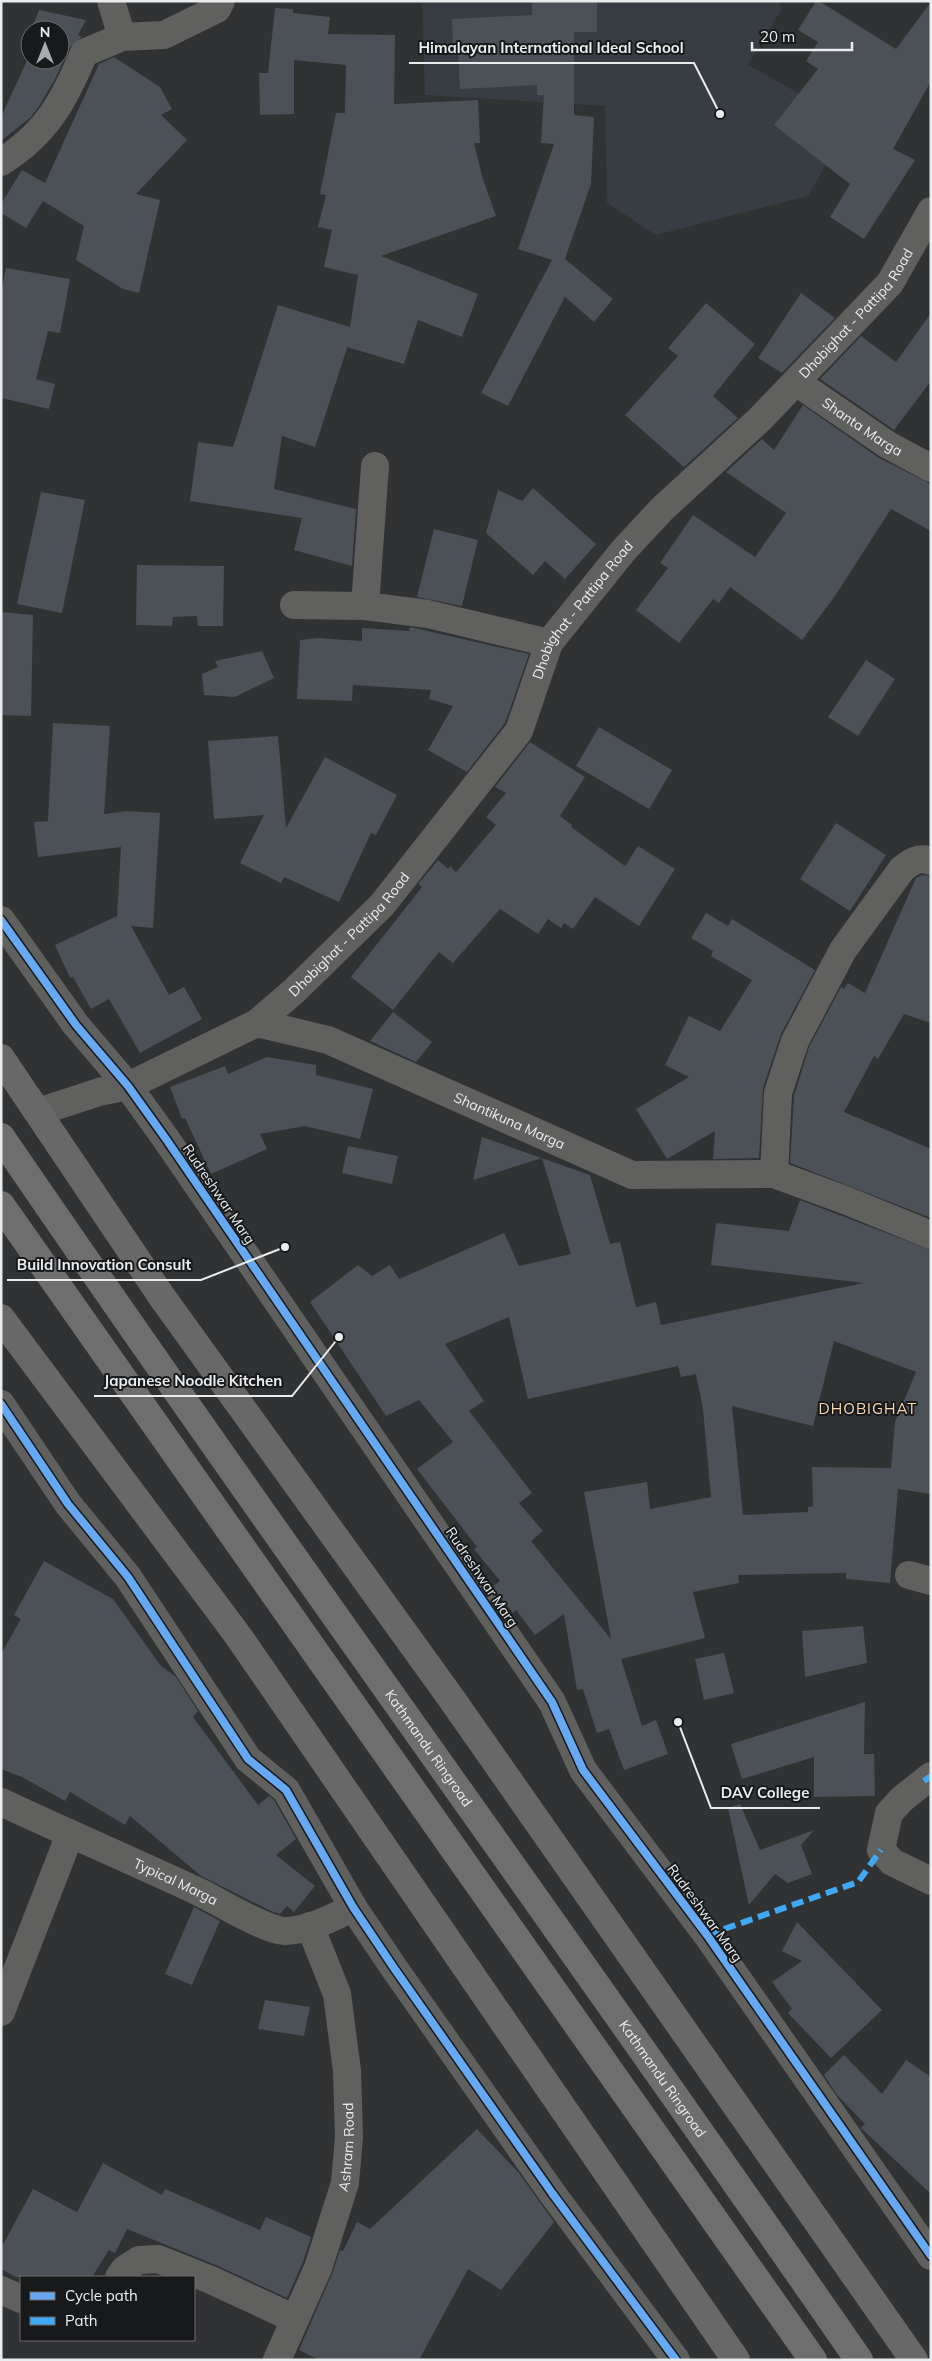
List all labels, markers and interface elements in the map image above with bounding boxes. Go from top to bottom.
north arrow [20,20,70,70]
scale bar [752,20,852,52]
text: N [40,23,50,41]
text: 20 m [760,27,795,46]
callout: Himalayan International Ideal School [409,33,694,63]
text: Himalayan International Ideal School [418,38,684,57]
street label: Dhobighat - Pattipa Road [795,245,917,382]
street label: Shanta Marga [819,394,905,460]
street label: Dhobighat - Pattipa Road [528,537,637,682]
street label: Dhobighat - Pattipa Road [285,868,413,1000]
street label: Shantikuna Marga [451,1088,568,1153]
street label: Rudreshwar Marg [179,1141,259,1247]
callout: Build Innovation Consult [7,1250,201,1280]
text: Build Innovation Consult [17,1255,191,1274]
callout: Japanese Noodle Kitchen [94,1366,292,1396]
text: Japanese Noodle Kitchen [104,1371,282,1390]
district label: DHOBIGHAT [819,1399,917,1418]
street label: Rudreshwar Marg [442,1524,522,1630]
street label: Kathmandu Ringroad [381,1686,476,1810]
callout: DAV College [711,1778,820,1808]
text: DAV College [721,1783,809,1802]
street label: Typical Marga [131,1854,221,1909]
street label: Rudreshwar Marg [663,1860,747,1966]
street label: Kathmandu Ringroad [615,2017,710,2141]
street label: Ashram Road [334,2102,358,2194]
legend [20,2276,195,2341]
text: Cycle path [65,2286,138,2305]
text: Path [65,2311,97,2330]

